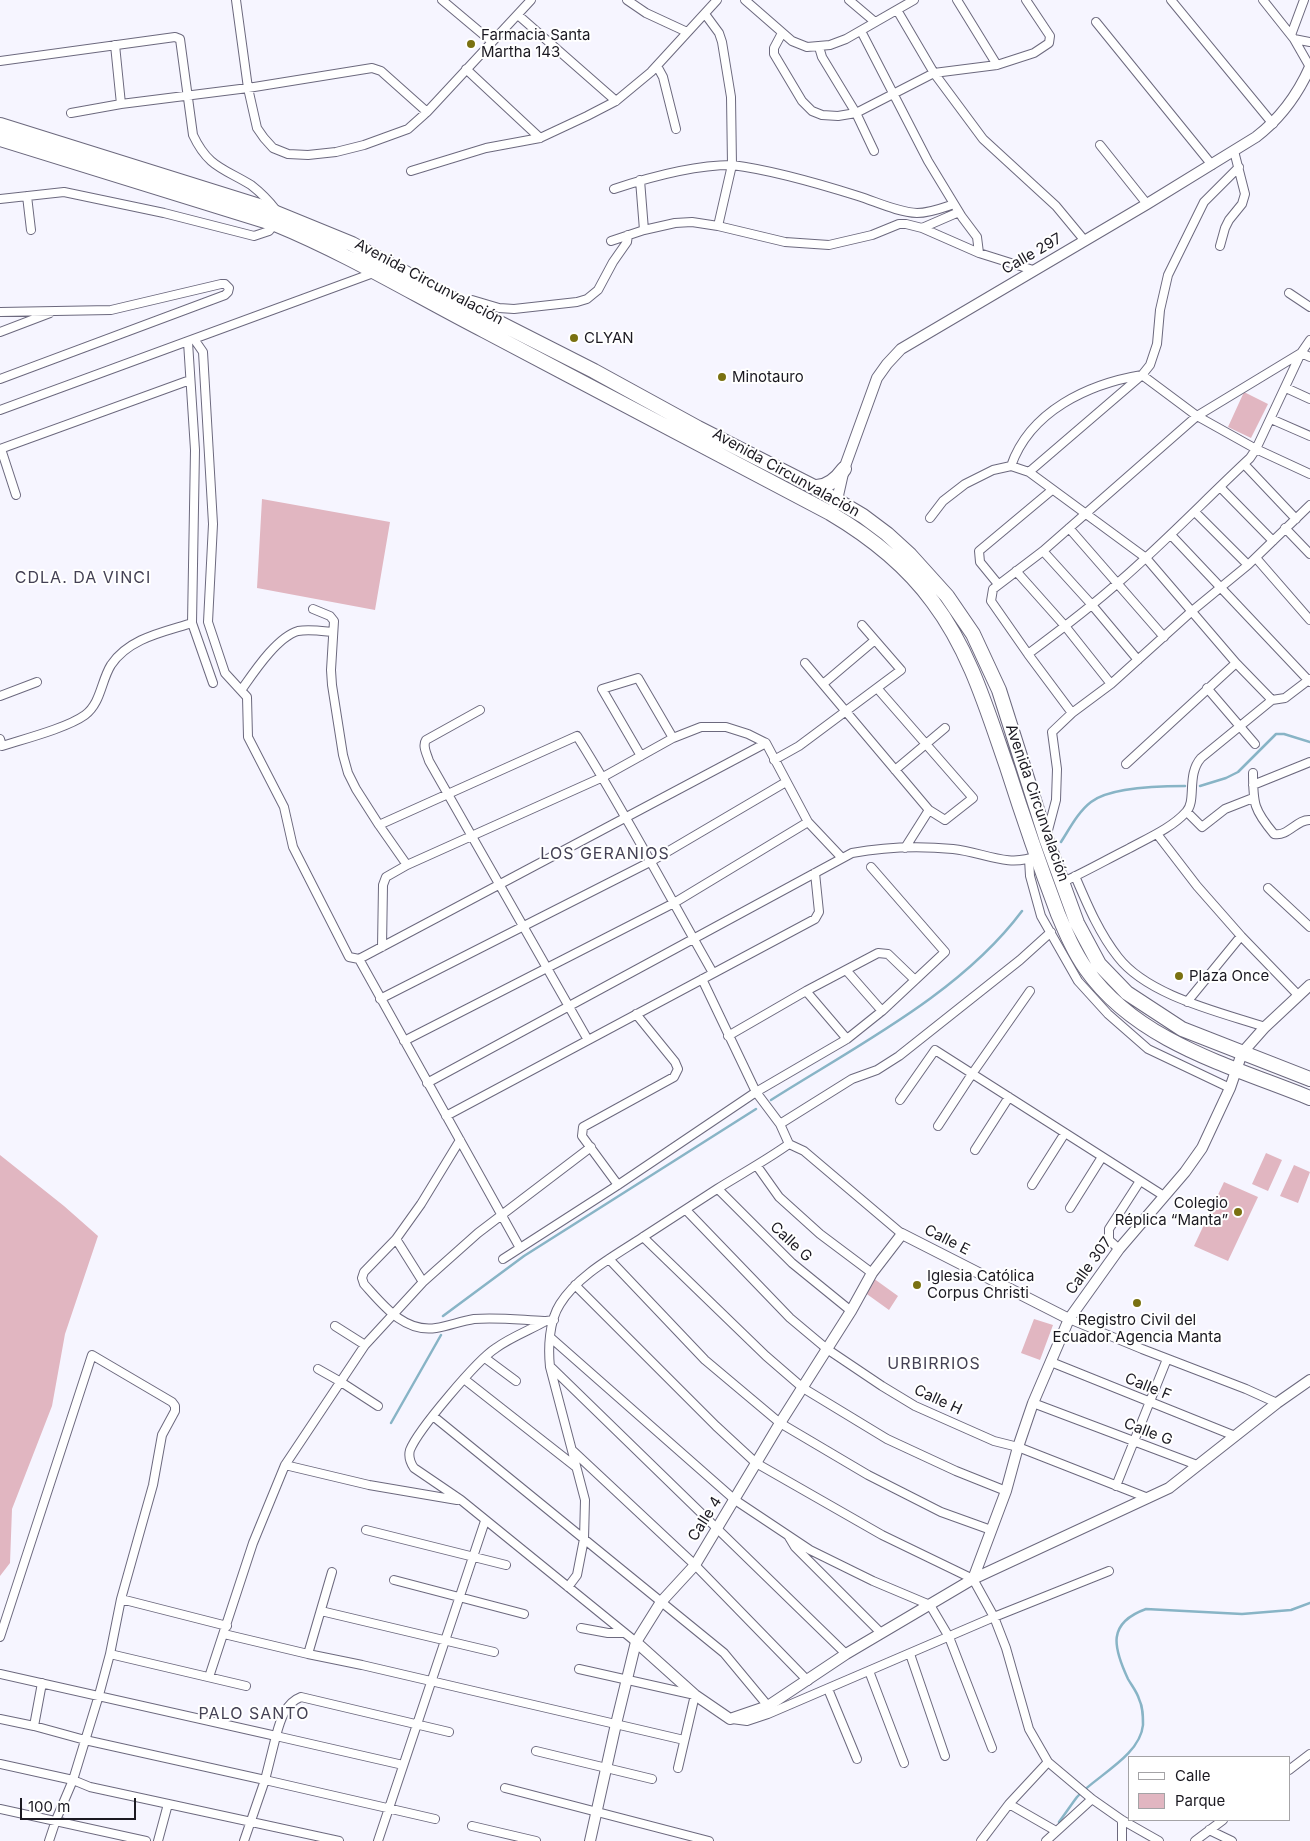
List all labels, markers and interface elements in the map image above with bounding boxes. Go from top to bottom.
place label: Farmacia Santa Martha 143 [481,26,591,61]
marker: Farmacia Santa Martha 143 [465,38,477,50]
street label: Calle 297 [999,230,1065,278]
street label: Avenida Circunvalación [352,235,506,329]
place label: CLYAN [584,329,634,347]
marker: CLYAN [568,332,580,344]
place label: Minotauro [732,368,804,386]
marker: Minotauro [716,371,728,383]
street label: Avenida Circunvalación [709,425,863,521]
district label: CDLA. DA VINCI [13,568,153,588]
street label: Avenida Circunvalación [1002,722,1072,884]
district label: LOS GERANIOS [539,844,671,864]
place label: Plaza Once [1189,967,1269,985]
marker: Plaza Once [1173,970,1185,982]
place label: Colegio Réplica “Manta” [1115,1194,1228,1229]
marker: Colegio Réplica “Manta” [1232,1206,1244,1218]
street label: Calle G [766,1218,816,1266]
street label: Calle E [921,1221,973,1259]
street label: Calle 307 [1062,1234,1116,1298]
place label: Iglesia Católica Corpus Christi [927,1267,1034,1302]
marker: Iglesia Católica Corpus Christi [911,1279,923,1291]
marker: Registro Civil del Ecuador Agencia Manta [1131,1297,1143,1309]
place label: Registro Civil del Ecuador Agencia Manta [1052,1311,1222,1346]
district label: URBIRRIOS [886,1354,982,1374]
street label: Calle F [1122,1370,1174,1404]
street label: Calle H [911,1381,965,1419]
street label: Calle G [1121,1414,1175,1450]
street label: Calle 4 [684,1493,726,1545]
district label: PALO SANTO [197,1704,311,1724]
legend [1128,1756,1290,1821]
text: Calle [1175,1766,1210,1785]
scale bar [22,1788,139,1820]
text: Parque [1175,1791,1225,1810]
text: 100 m [28,1797,70,1816]

